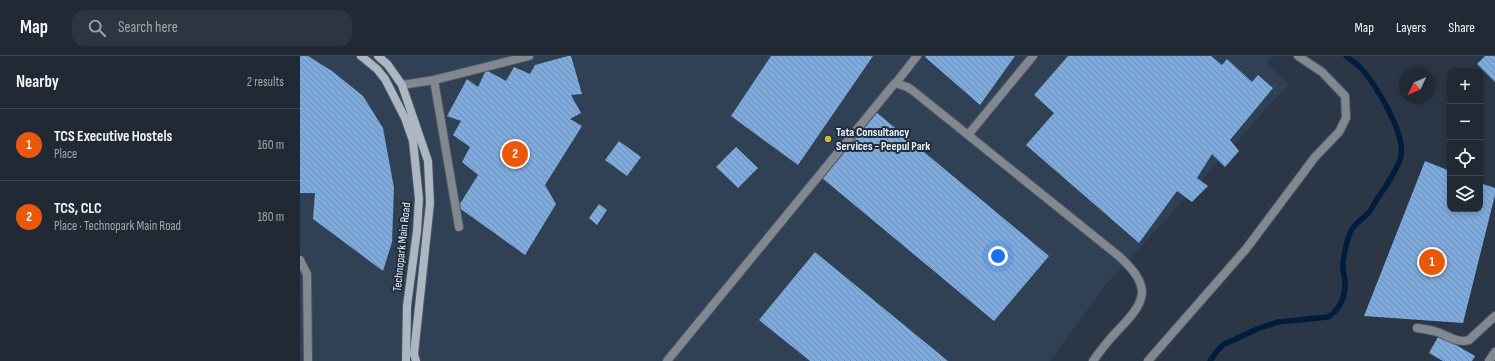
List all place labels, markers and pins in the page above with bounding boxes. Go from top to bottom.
place label: Tata Consultancy Services - Peepul Park [836,125,930,154]
marker: Tata Consultancy Services - Peepul Park [823,134,833,144]
pin: 2 [502,139,528,169]
pin: 1 [1419,247,1445,277]

